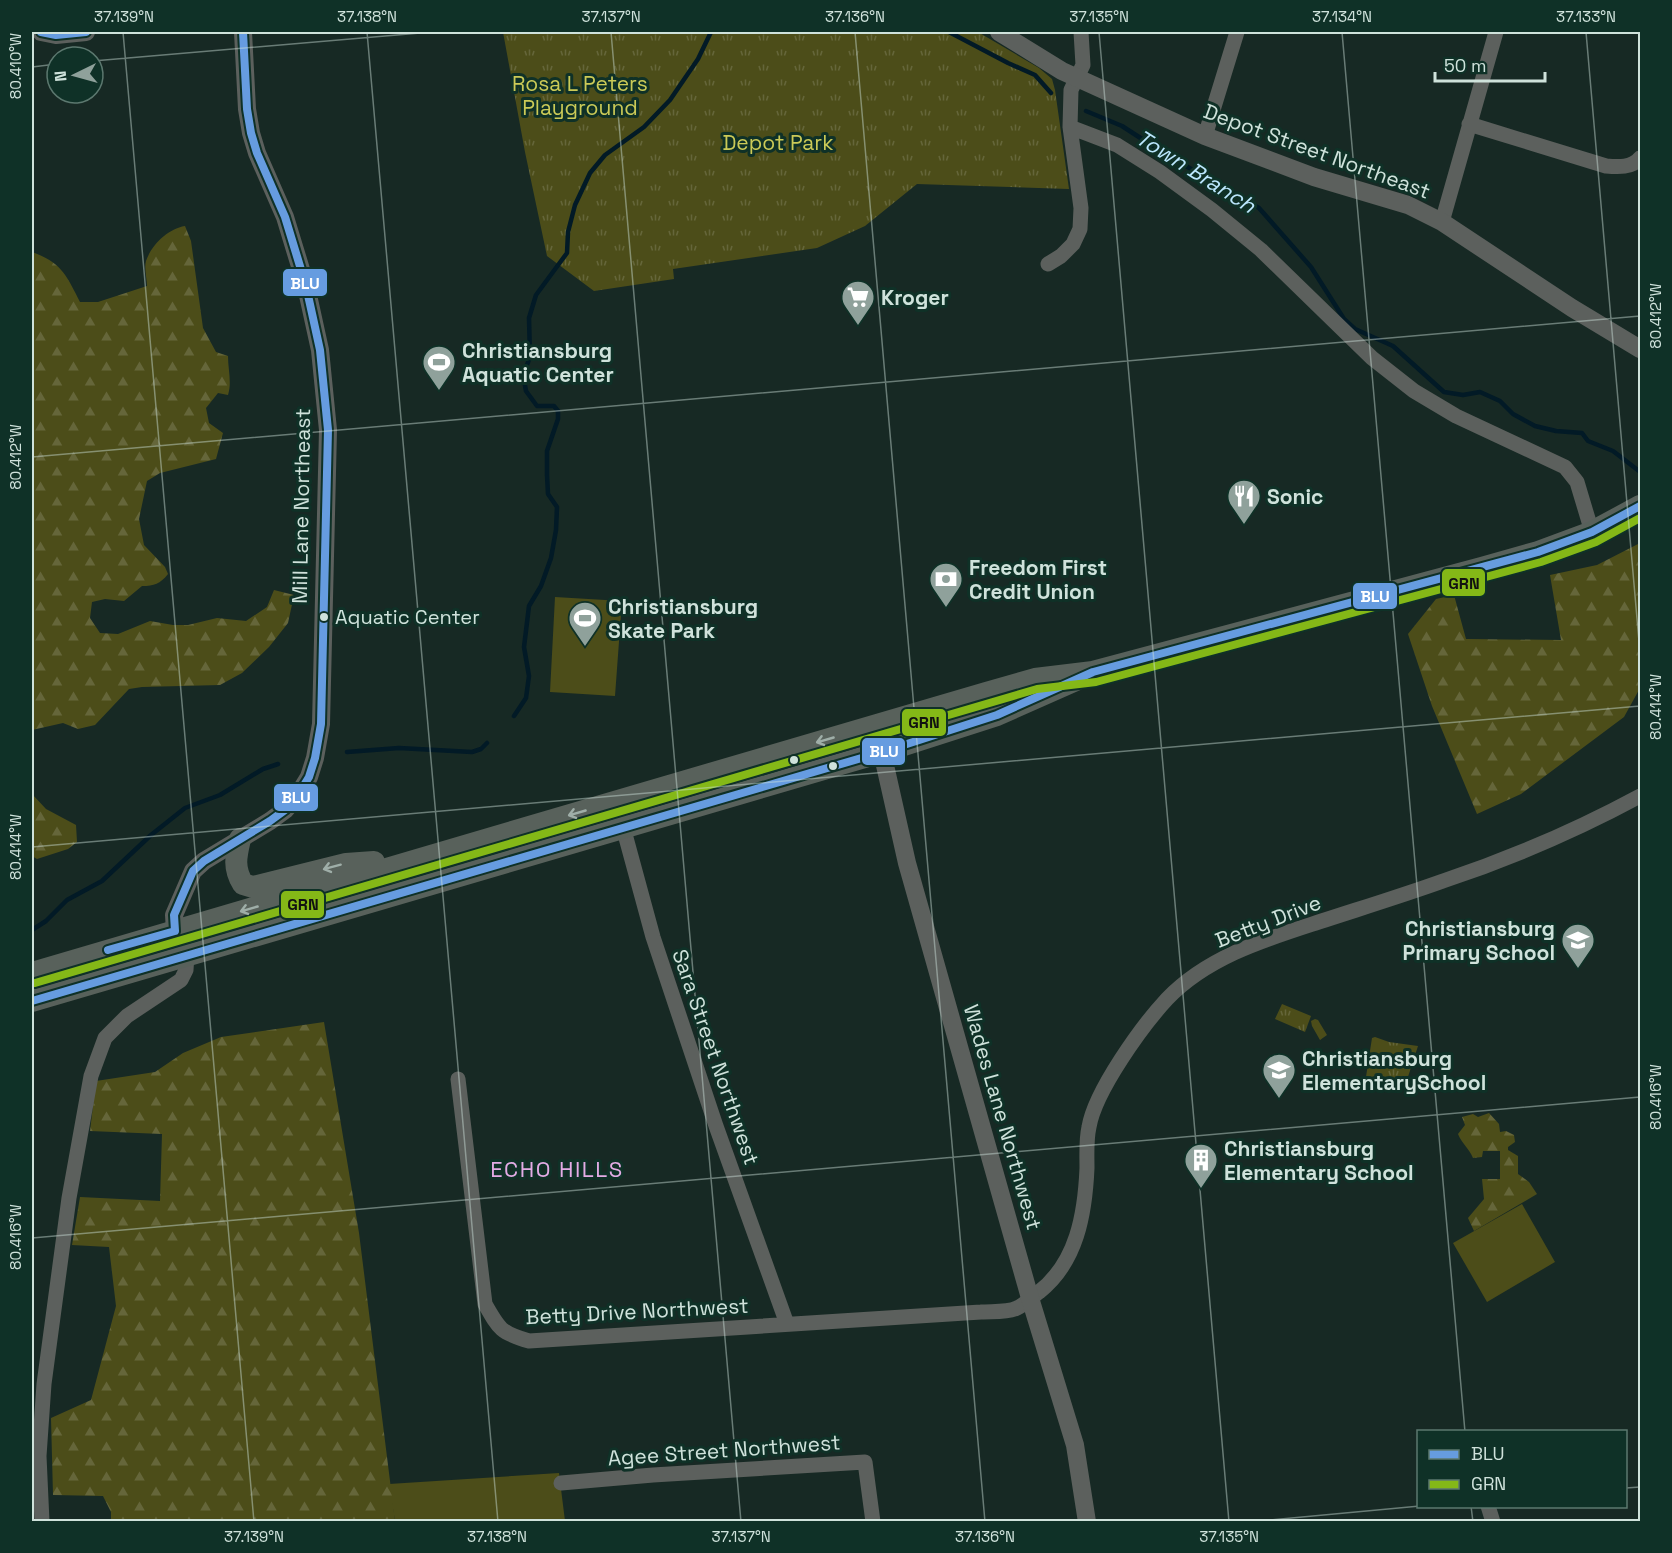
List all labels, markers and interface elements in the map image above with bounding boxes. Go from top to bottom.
text: 37.139°N [94,7,154,26]
text: 37.138°N [337,7,397,26]
text: 37.137°N [581,7,641,26]
text: 37.136°N [825,7,885,26]
text: 37.135°N [1069,7,1129,26]
text: 37.134°N [1312,7,1372,26]
text: 37.133°N [1556,7,1616,26]
text: 80.410°W [6,33,25,99]
north arrow [45,45,105,105]
scale bar [1435,45,1544,83]
text: 50 m [1444,54,1486,77]
text: N [50,70,71,83]
park label: Rosa L Peters Playground [512,70,648,121]
street label: Depot Street Northeast [1200,97,1434,205]
water label: Town Branch [1131,123,1262,219]
park label: Depot Park [722,129,834,156]
line badge: BLU [282,268,328,297]
text: BLU [290,273,320,294]
supermarket icon: Kroger [840,279,876,326]
text: 80.412°W [1646,283,1665,349]
place label: Kroger [881,284,949,311]
place label: Christiansburg Aquatic Center [462,337,614,388]
sports icon: Christiansburg Aquatic Center [421,344,457,391]
street label: Mill Lane Northeast [286,408,316,604]
text: 80.412°W [6,424,25,490]
restaurant icon: Sonic [1226,478,1262,525]
place label: Sonic [1267,483,1323,510]
place label: Freedom First Credit Union [969,554,1107,605]
bank icon: Freedom First Credit Union [928,561,964,608]
line badge: GRN [1441,568,1486,597]
text: GRN [1448,573,1480,594]
line badge: BLU [1352,582,1398,610]
text: BLU [1360,586,1390,607]
place label: Christiansburg Skate Park [608,593,758,644]
sports icon: Christiansburg Skate Park [567,600,603,647]
place label: Aquatic Center [335,604,480,630]
marker: Aquatic Center [318,611,330,623]
text: 80.414°W [1646,674,1665,740]
line badge: GRN [901,708,947,737]
text: GRN [908,712,940,733]
one-way arrow [815,735,834,746]
line badge: BLU [861,737,906,766]
text: BLU [869,741,899,762]
unlabelled marker [788,754,800,766]
unlabelled marker [827,760,839,772]
line badge: BLU [273,783,319,812]
text: BLU [281,787,311,808]
one-way arrow [568,808,587,819]
text: 80.414°W [6,814,25,880]
one-way arrow [323,862,342,874]
street label: Betty Drive [1211,888,1325,954]
line badge: GRN [280,890,325,919]
text: GRN [287,894,319,915]
one-way arrow [240,904,259,915]
place label: Christiansburg Primary School [1402,915,1555,966]
school or university icon: Christiansburg Primary School [1560,922,1596,969]
street label: Sara Street Northwest [666,946,766,1168]
street label: Wades Lane Northwest [958,1001,1048,1233]
place label: Christiansburg ElementarySchool [1302,1045,1486,1096]
school or university icon: Christiansburg ElementarySchool [1261,1052,1297,1099]
text: 80.416°W [1646,1064,1665,1130]
place label: Christiansburg Elementary School [1224,1135,1414,1186]
building icon: Christiansburg Elementary School [1183,1142,1219,1189]
district label: ECHO HILLS [490,1155,624,1183]
text: 80.416°W [6,1204,25,1270]
street label: Betty Drive Northwest [525,1292,749,1330]
street label: Agee Street Northwest [607,1428,841,1472]
legend [1417,1430,1627,1508]
text: BLU [1471,1442,1504,1465]
text: GRN [1471,1472,1506,1495]
text: 37.139°N [224,1527,284,1546]
text: 37.138°N [467,1527,527,1546]
text: 37.137°N [711,1527,771,1546]
text: 37.136°N [955,1527,1015,1546]
text: 37.135°N [1199,1527,1259,1546]

